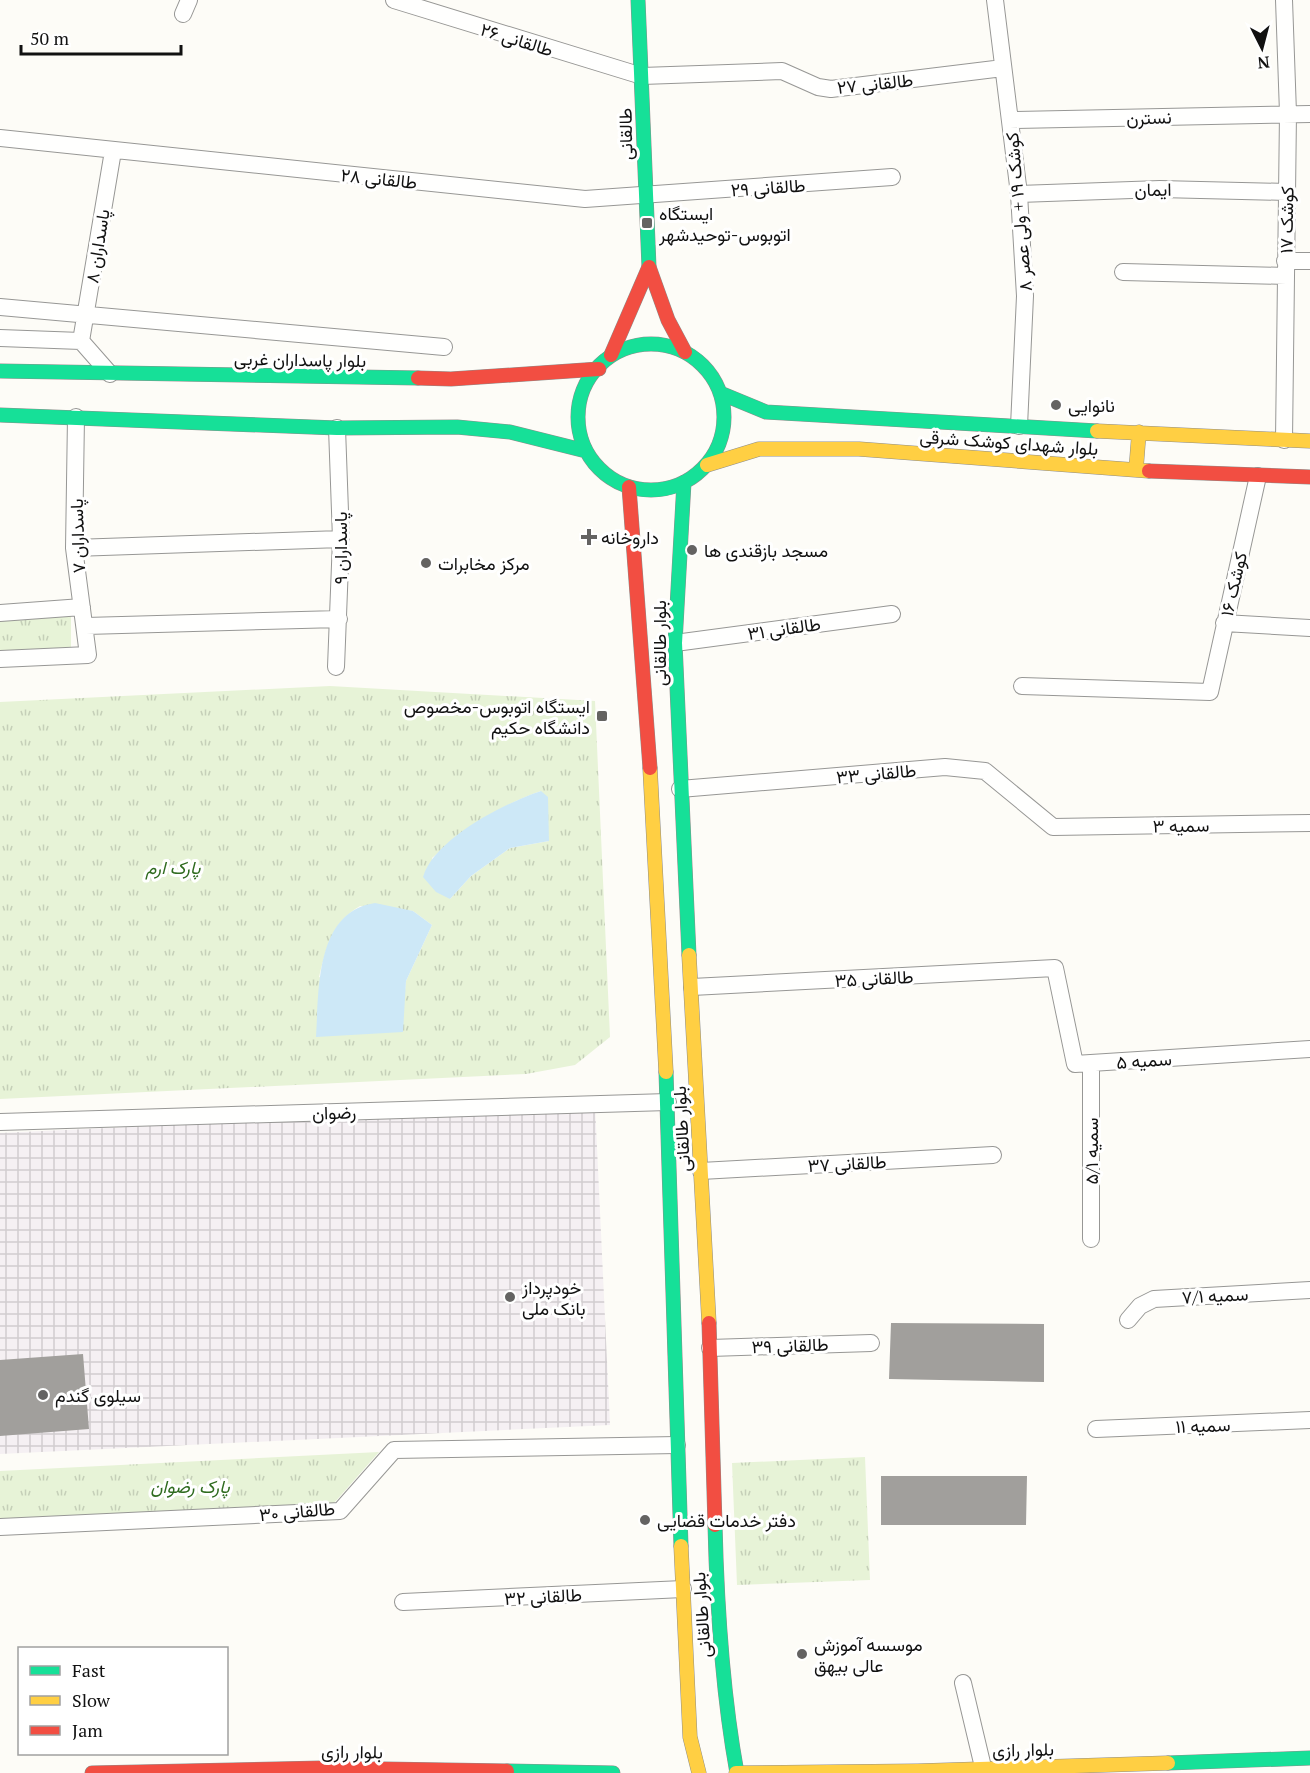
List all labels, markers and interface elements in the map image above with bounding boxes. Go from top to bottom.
street label: طالقانی ۲۶ [478,17,556,61]
scale bar [21,18,182,56]
north arrow [1232,18,1292,78]
text: 50 m [30,26,70,50]
text: N [1256,51,1271,74]
street label: طالقانی ۲۷ [836,67,914,99]
street label: نسترن [1126,104,1172,130]
street label: طالقانی [613,108,637,160]
street label: کوشک ۱۹ + ولی عصر ۸ [999,131,1037,293]
street label: طالقانی ۲۸ [340,162,418,194]
street label: طالقانی ۲۹ [730,172,806,202]
street label: ایمان [1134,177,1172,201]
street label: کوشک ۱۷ [1273,186,1299,254]
place label: ایستگاه اتوبوس-توحیدشهر [658,201,791,246]
street label: پاسداران ۸ [79,207,116,285]
marker: ایستگاه اتوبوس-توحیدشهر [640,216,654,230]
street label: بلوار پاسداران غربی [234,346,366,373]
place label: نانوایی [1068,393,1115,417]
marker: نانوایی [1049,398,1063,412]
street label: بلوار شهدای کوشک شرقی [919,424,1099,460]
street label: پاسداران ۷ [64,498,91,574]
street label: پاسداران ۹ [328,512,353,584]
place label: داروخانه [601,525,659,549]
marker: داروخانه [582,530,596,544]
place label: مسجد بازقندی ها [704,538,828,562]
marker: مسجد بازقندی ها [685,543,699,557]
street label: کوشک ۱۶ [1214,549,1252,619]
place label: مرکز مخابرات [438,551,530,575]
marker: مرکز مخابرات [419,556,433,570]
street label: بلوار طالقانی [647,600,671,686]
street label: طالقانی ۳۱ [746,611,822,645]
place label: ایستگاه اتوبوس-مخصوص دانشگاه حکیم [404,694,590,740]
marker: ایستگاه اتوبوس-مخصوص دانشگاه حکیم [595,709,609,723]
street label: طالقانی ۳۳ [835,758,917,788]
street label: سمیه ۳ [1152,813,1210,837]
park label: پارک ارم [145,855,201,880]
street label: طالقانی ۳۵ [834,964,914,992]
street label: سمیه ۵ [1116,1046,1172,1074]
street label: بلوار طالقانی [667,1086,695,1172]
street label: رضوان [312,1099,356,1125]
street label: سمیه ۵/۱ [1079,1118,1103,1184]
street label: طالقانی ۳۷ [807,1149,887,1177]
place label: خودپرداز بانک ملی [521,1275,585,1320]
street label: سمیه ۷/۱ [1181,1281,1249,1309]
marker: خودپرداز بانک ملی [503,1290,517,1304]
street label: طالقانی ۳۹ [751,1332,829,1358]
place label: سیلوی گندم [55,1383,141,1408]
marker: سیلوی گندم [36,1388,50,1402]
street label: سمیه ۱۱ [1175,1412,1231,1438]
park label: پارک رضوان [150,1474,230,1499]
street label: طالقانی ۳۰ [258,1496,336,1526]
place label: دفتر خدمات قضایی [657,1508,796,1532]
marker: دفتر خدمات قضایی [638,1513,652,1527]
street label: بلوار طالقانی [686,1571,716,1659]
street label: طالقانی ۳۲ [504,1582,582,1610]
place label: موسسه آموزش عالی بیهق [814,1632,923,1677]
legend [18,1647,228,1755]
marker: موسسه آموزش عالی بیهق [795,1647,809,1661]
text: Fast [72,1658,106,1682]
text: Slow [72,1688,111,1712]
text: Jam [72,1718,103,1742]
street label: بلوار رازی [992,1736,1054,1762]
street label: بلوار رازی [321,1738,383,1764]

